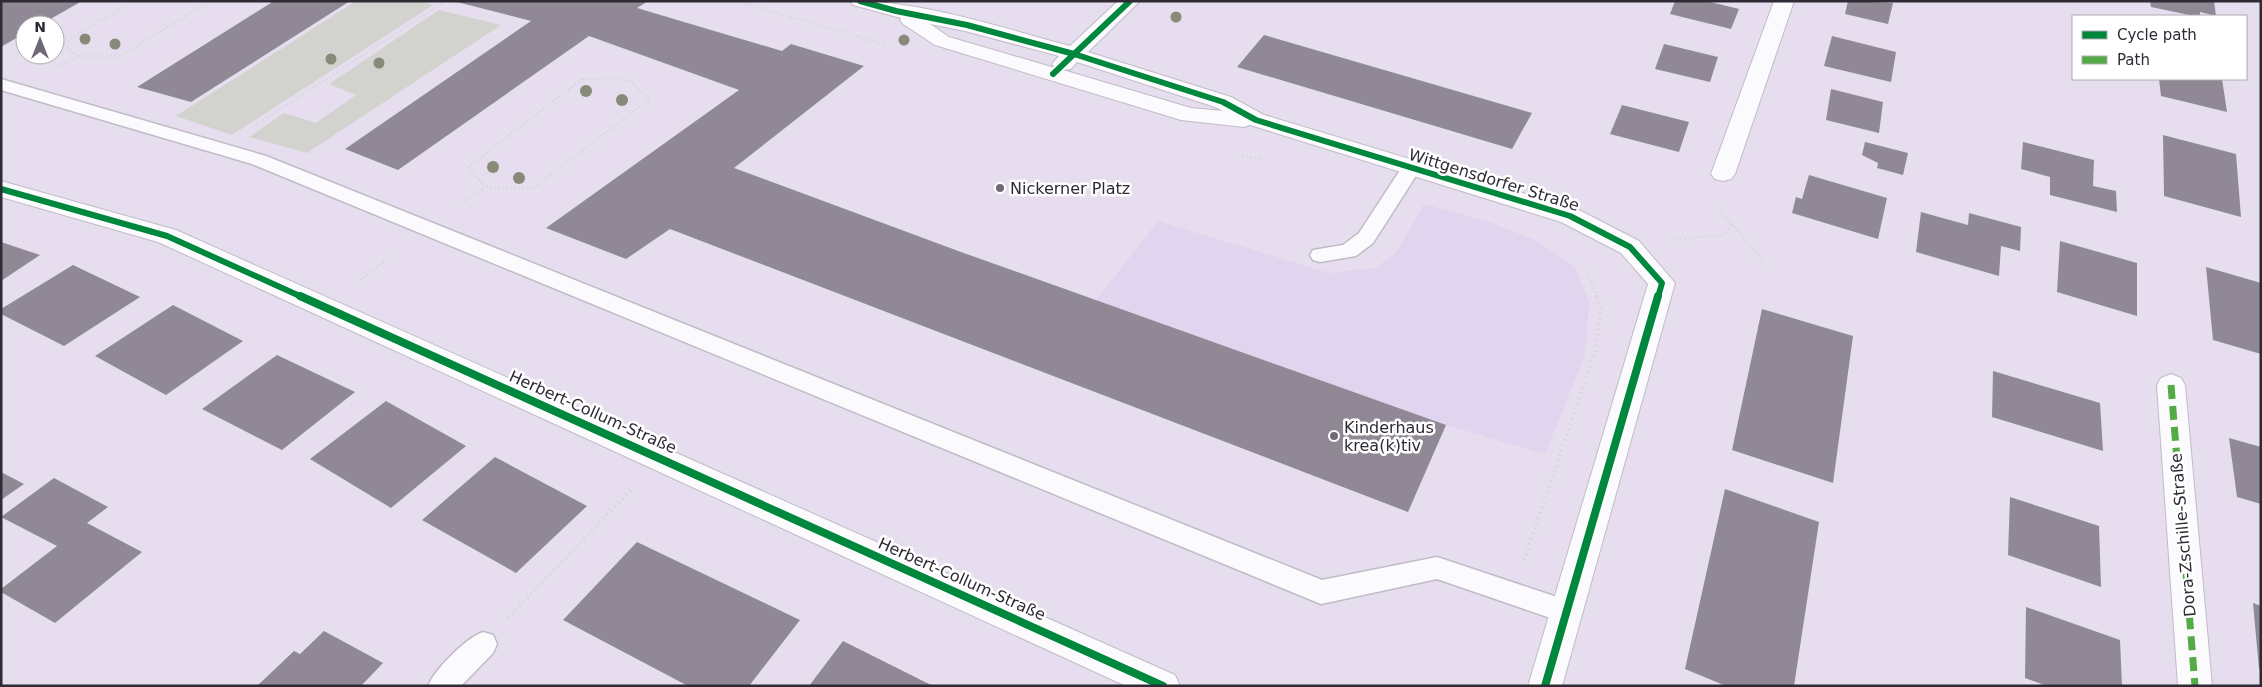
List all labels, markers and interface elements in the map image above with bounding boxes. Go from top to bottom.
north arrow [15,15,65,65]
legend [2072,15,2247,80]
text: N [34,19,46,35]
text: Cycle path [2117,26,2197,44]
text: Path [2117,51,2150,69]
street label: Wittgensdorfer Straße [1406,145,1582,215]
place label: Nickerner Platz [1010,179,1130,198]
marker: Nickerner Platz [994,182,1006,194]
street label: Herbert-Collum-Straße [506,366,680,458]
place label: Kinderhaus krea(k)tiv [1344,418,1434,455]
marker: Kinderhaus krea(k)tiv [1328,430,1340,442]
street label: Dora-Zschille-Straße [2166,452,2200,618]
street label: Herbert-Collum-Straße [875,533,1049,625]

